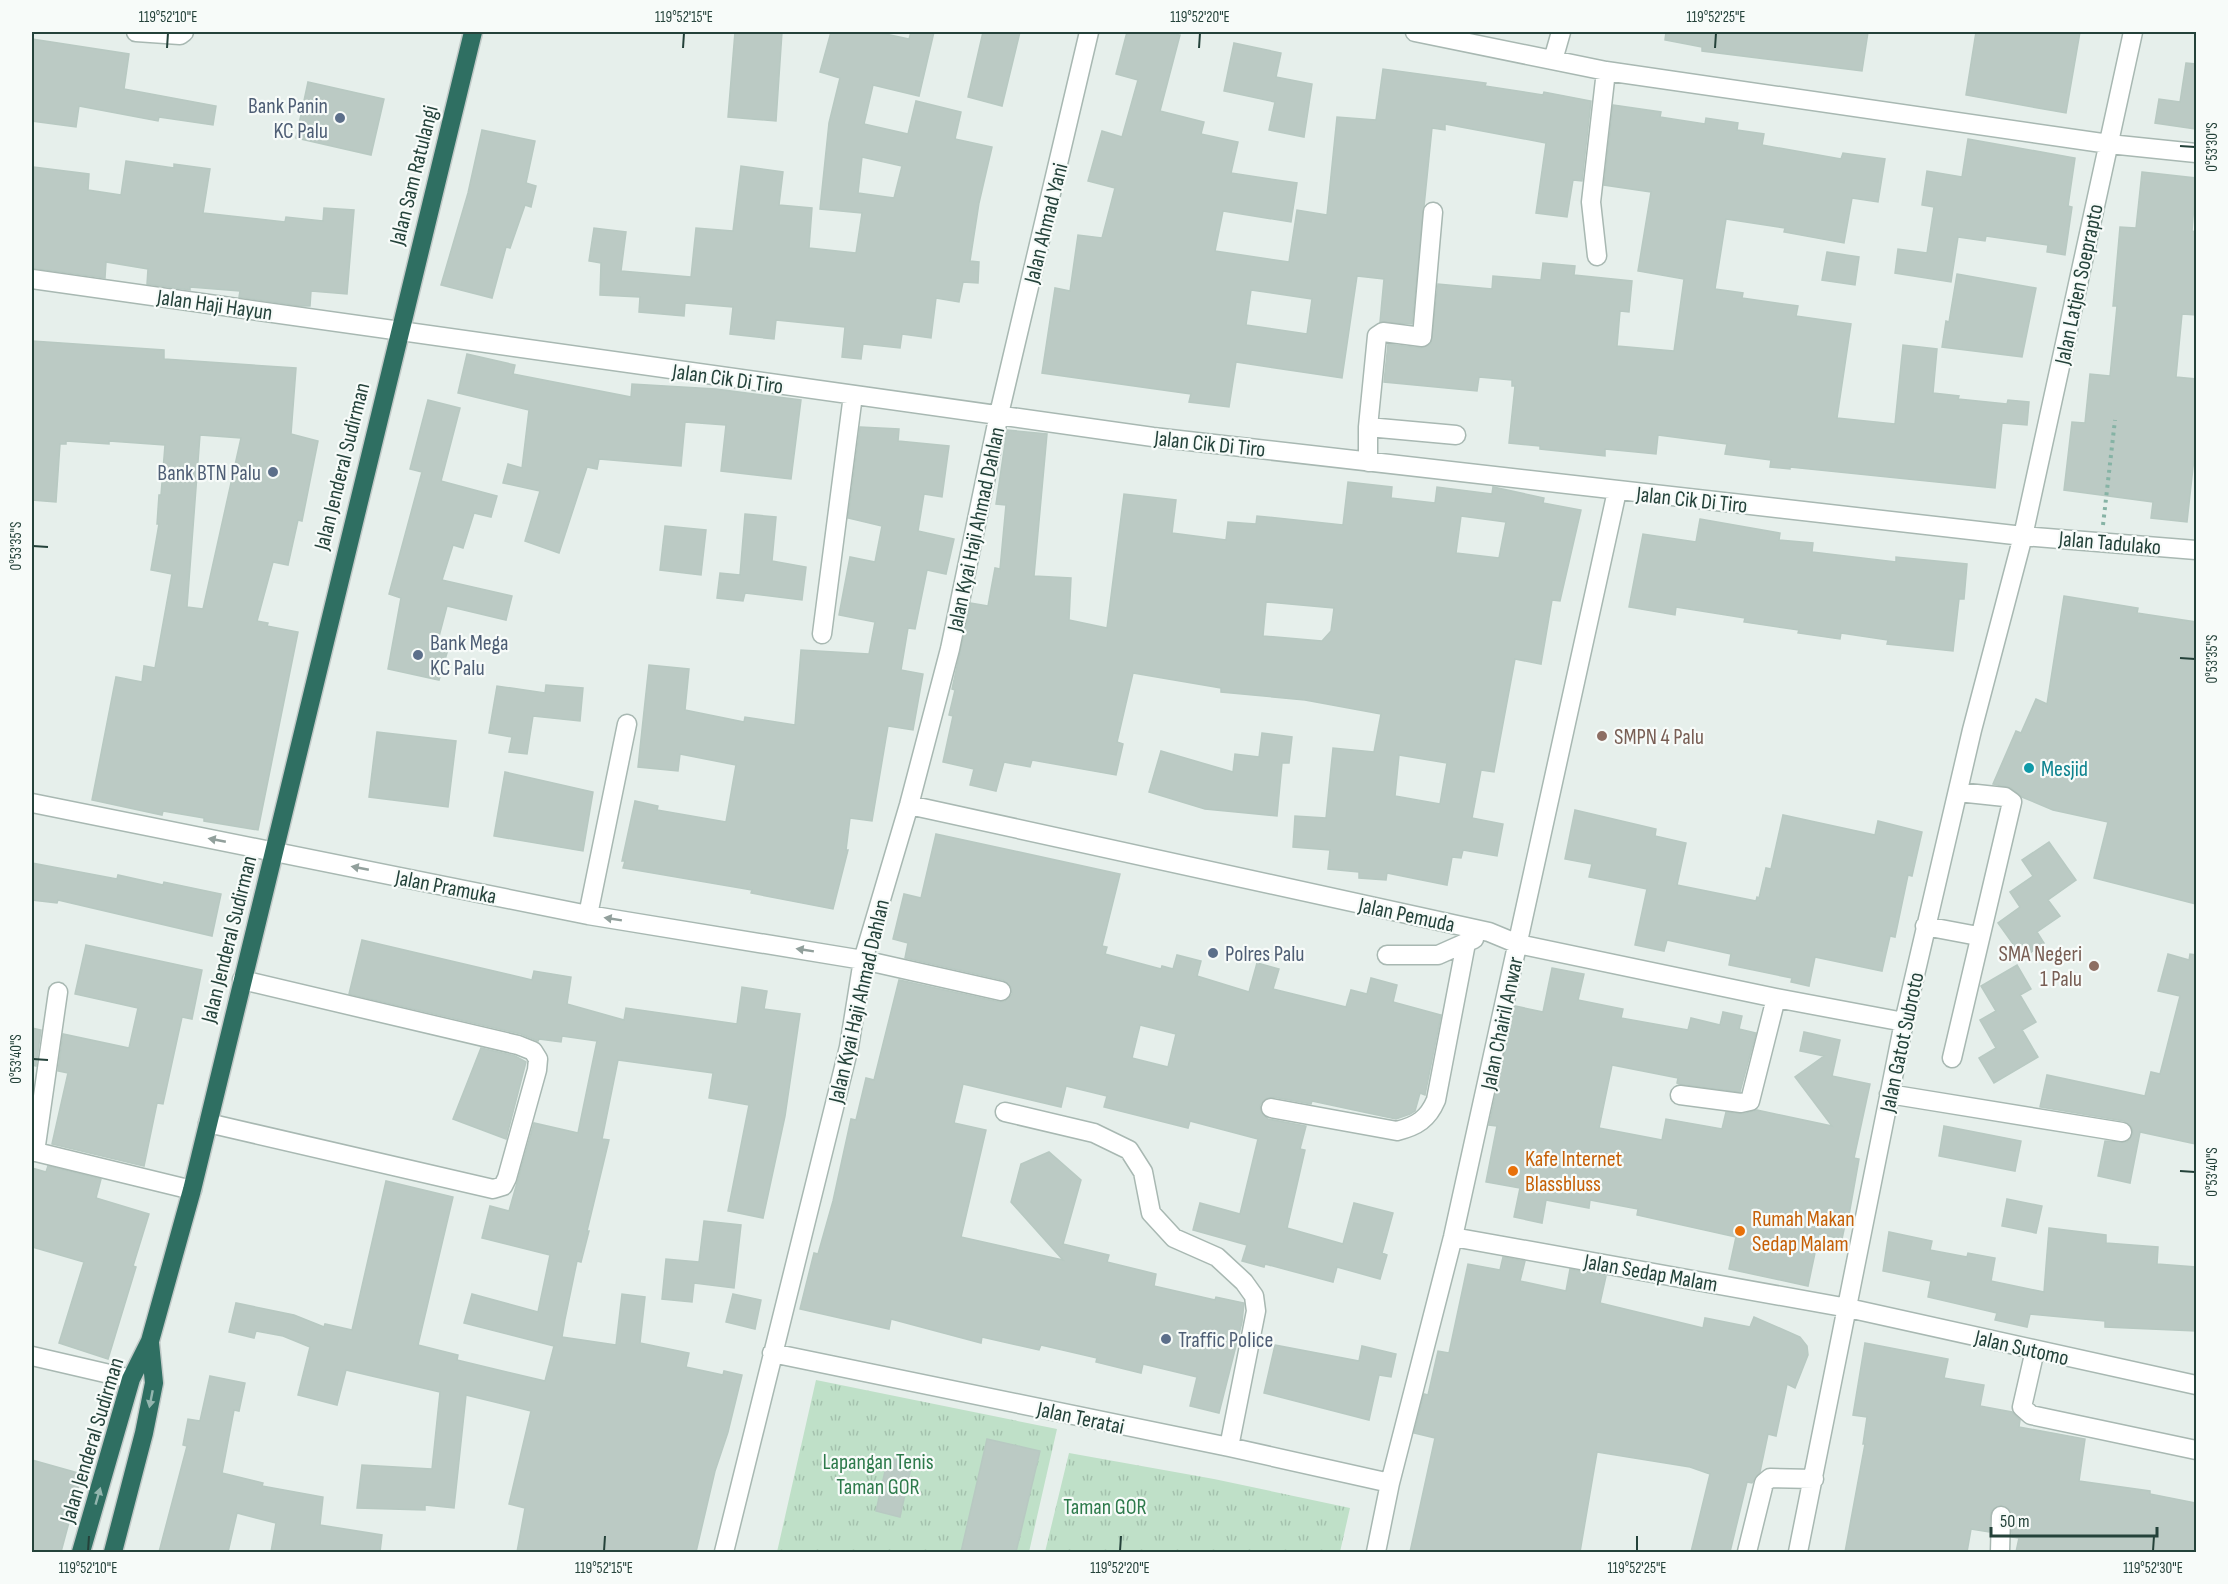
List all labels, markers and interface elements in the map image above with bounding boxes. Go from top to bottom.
text: 119°52'10"E [139,8,197,27]
text: 119°52'15"E [655,8,713,27]
text: 119°52'20"E [1170,8,1230,27]
text: 119°52'25"E [1687,8,1745,27]
place label: Bank Panin KC Palu [248,93,328,145]
street label: Jalan Sam Ratulangi [384,103,445,249]
marker: Bank Panin KC Palu [333,111,347,125]
text: 0°53'30"S [2203,122,2222,172]
street label: Jalan Ahmad Yani [1018,160,1074,287]
street label: Jalan Latjen Soeprapto [2049,202,2110,368]
street label: Jalan Haji Hayun [154,284,274,327]
street label: Jalan Cik Di Tiro [670,358,785,401]
street label: Jalan Jenderal Sudirman [308,380,376,554]
street label: Jalan Kyai Haji Ahmad Dahlan [941,425,1011,635]
street label: Jalan Cik Di Tiro [1152,425,1267,464]
place label: Bank BTN Palu [157,460,261,487]
marker: Bank BTN Palu [266,465,280,479]
street label: Jalan Cik Di Tiro [1634,481,1749,520]
text: 0°53'35"S [7,522,26,570]
street label: Jalan Tadulako [2057,525,2162,561]
place label: Bank Mega KC Palu [430,630,509,682]
text: 0°53'35"S [2203,635,2222,683]
marker: Bank Mega KC Palu [411,648,425,662]
place label: SMPN 4 Palu [1614,724,1704,751]
marker: SMPN 4 Palu [1595,729,1609,743]
place label: Mesjid [2041,756,2088,783]
marker: Mesjid [2022,761,2036,775]
one-way arrow [207,835,226,844]
street label: Jalan Jenderal Sudirman [195,853,263,1027]
one-way arrow [350,863,369,873]
street label: Jalan Pramuka [392,864,499,910]
street label: Jalan Pemuda [1355,892,1457,939]
street label: Jalan Kyai Haji Ahmad Dahlan [823,897,896,1107]
one-way arrow [603,914,622,923]
place label: Polres Palu [1225,941,1304,968]
place label: SMA Negeri 1 Palu [1999,941,2082,993]
one-way arrow [796,946,815,955]
marker: Polres Palu [1206,946,1220,960]
street label: Jalan Chairil Anwar [1475,954,1530,1093]
marker: SMA Negeri 1 Palu [2087,959,2101,973]
street label: Jalan Gatot Subroto [1874,970,1930,1116]
text: 0°53'40"S [7,1034,26,1084]
place label: Kafe Internet Blassbluss [1525,1146,1622,1198]
text: 0°53'40"S [2203,1147,2222,1197]
marker: Kafe Internet Blassbluss [1506,1164,1520,1178]
place label: Rumah Makan Sedap Malam [1752,1206,1855,1258]
marker: Rumah Makan Sedap Malam [1733,1224,1747,1238]
street label: Jalan Sedap Malam [1581,1248,1720,1299]
street label: Jalan Sutomo [1971,1324,2071,1372]
place label: Traffic Police [1178,1327,1273,1354]
marker: Traffic Police [1159,1332,1173,1346]
street label: Jalan Jenderal Sudirman [54,1355,130,1527]
one-way arrow [146,1390,155,1409]
street label: Jalan Teratai [1034,1396,1127,1441]
park label: Lapangan Tenis Taman GOR [822,1449,934,1501]
one-way arrow [93,1487,103,1505]
park label: Taman GOR [1063,1494,1147,1521]
scale bar [1991,1500,2158,1538]
text: 50 m [2000,1511,2030,1532]
text: 119°52'10"E [59,1559,117,1578]
text: 119°52'15"E [575,1559,633,1578]
text: 119°52'20"E [1090,1559,1150,1578]
text: 119°52'25"E [1608,1559,1666,1578]
text: 119°52'30"E [2123,1559,2183,1578]

